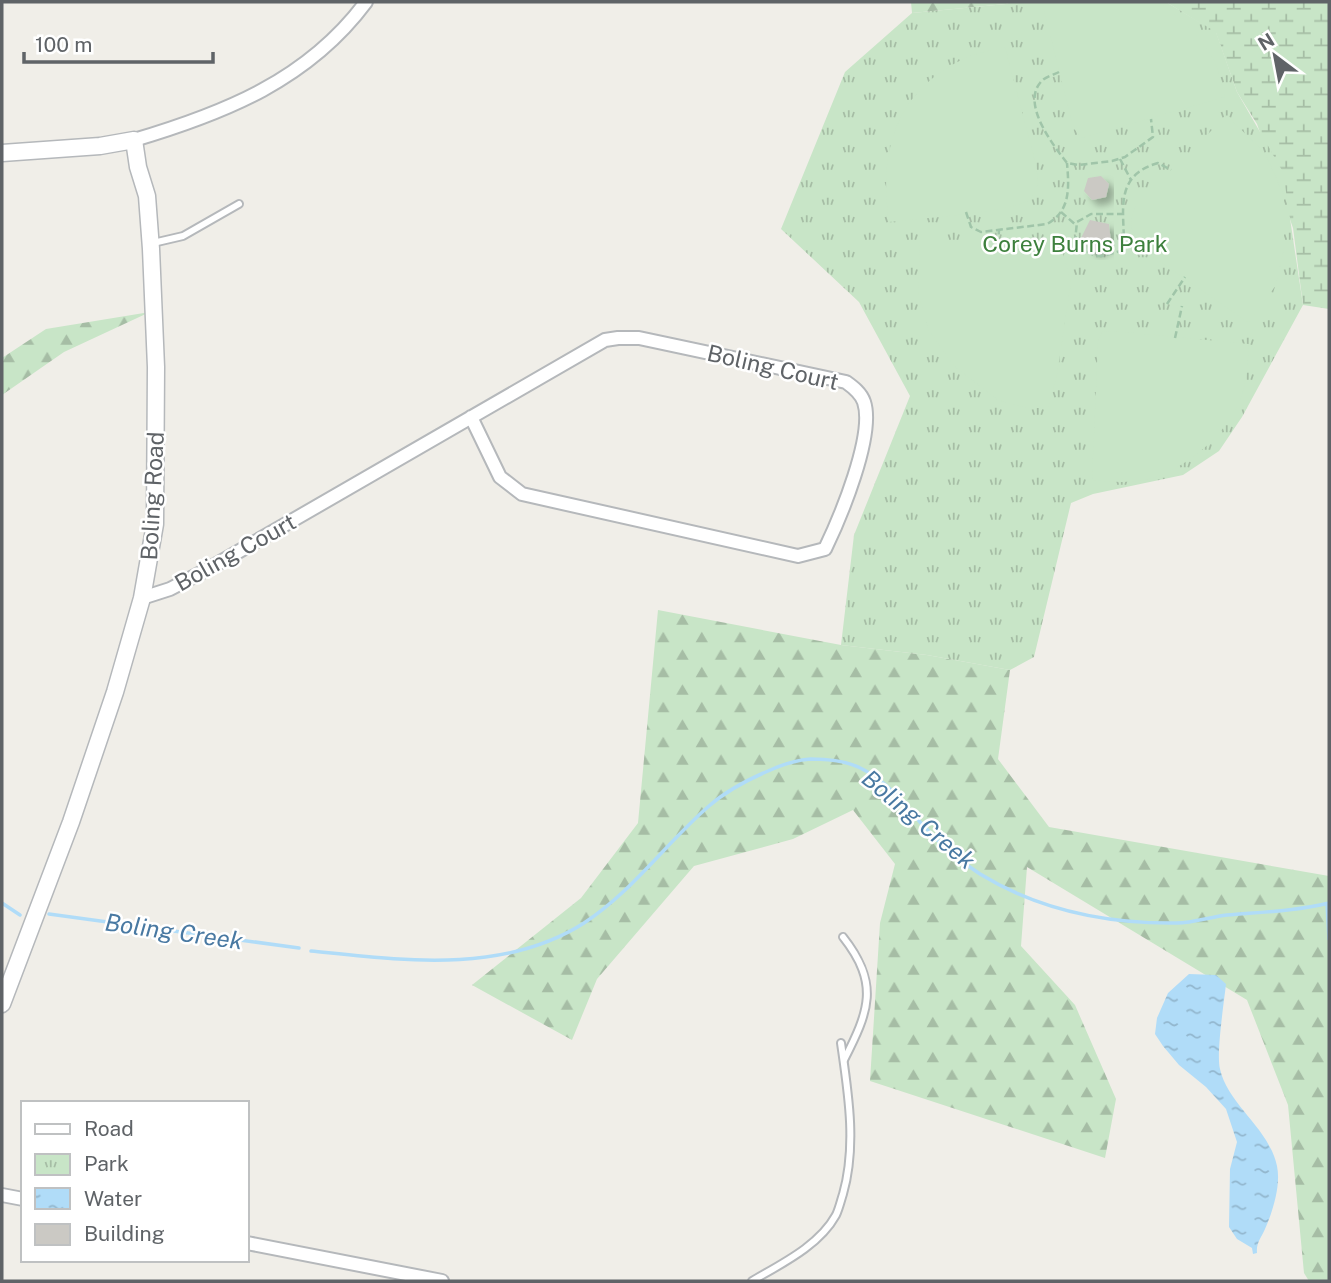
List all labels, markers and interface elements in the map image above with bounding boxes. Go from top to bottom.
scale bar [24,21,214,65]
north arrow [1240,21,1310,91]
text: N [1254,28,1278,55]
text: 100 m [35,32,92,57]
park label: Corey Burns Park [982,230,1168,257]
street label: Boling Court [705,339,841,395]
street label: Boling Road [135,431,169,561]
street label: Boling Court [170,508,300,596]
water label: Boling Creek [857,764,981,874]
water label: Boling Creek [103,907,245,955]
legend [21,1101,248,1262]
text: Road [84,1116,134,1141]
text: Park [84,1151,129,1176]
text: Water [84,1186,142,1211]
text: Building [84,1221,165,1246]

